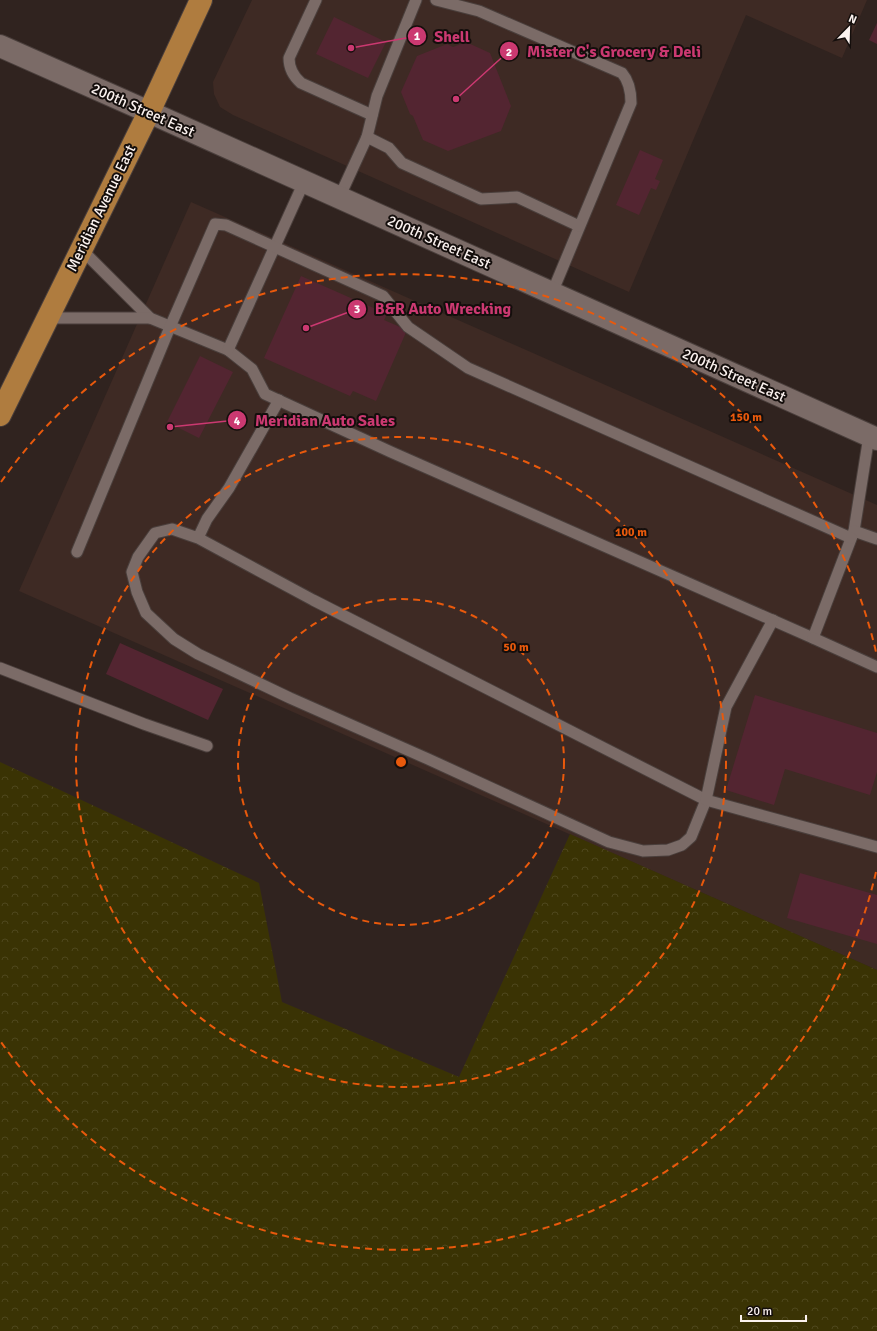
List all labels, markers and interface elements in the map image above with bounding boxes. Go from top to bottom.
north arrow [829,8,869,48]
text: N [847,12,859,27]
callout: Shell [407,22,478,50]
text: Shell [434,27,470,47]
text: 1 [414,29,421,44]
callout: Mister C's Grocery & Deli [499,37,708,65]
text: Mister C's Grocery & Deli [527,42,701,62]
text: 2 [506,45,512,60]
street label: 200th Street East [89,79,197,141]
street label: Meridian Avenue East [63,142,139,274]
street label: 200th Street East [385,211,493,273]
callout: B&R Auto Wrecking [347,295,519,323]
text: B&R Auto Wrecking [375,299,512,319]
text: 3 [354,302,360,317]
street label: 200th Street East [680,344,788,406]
callout: Meridian Auto Sales [227,406,403,434]
text: 150 m [730,410,762,425]
text: Meridian Auto Sales [255,411,395,431]
text: 4 [234,414,241,429]
text: 100 m [615,525,647,540]
text: 50 m [503,640,529,655]
centre of rings [394,755,408,769]
scale bar [741,1297,806,1323]
text: 20 m [747,1304,772,1319]

